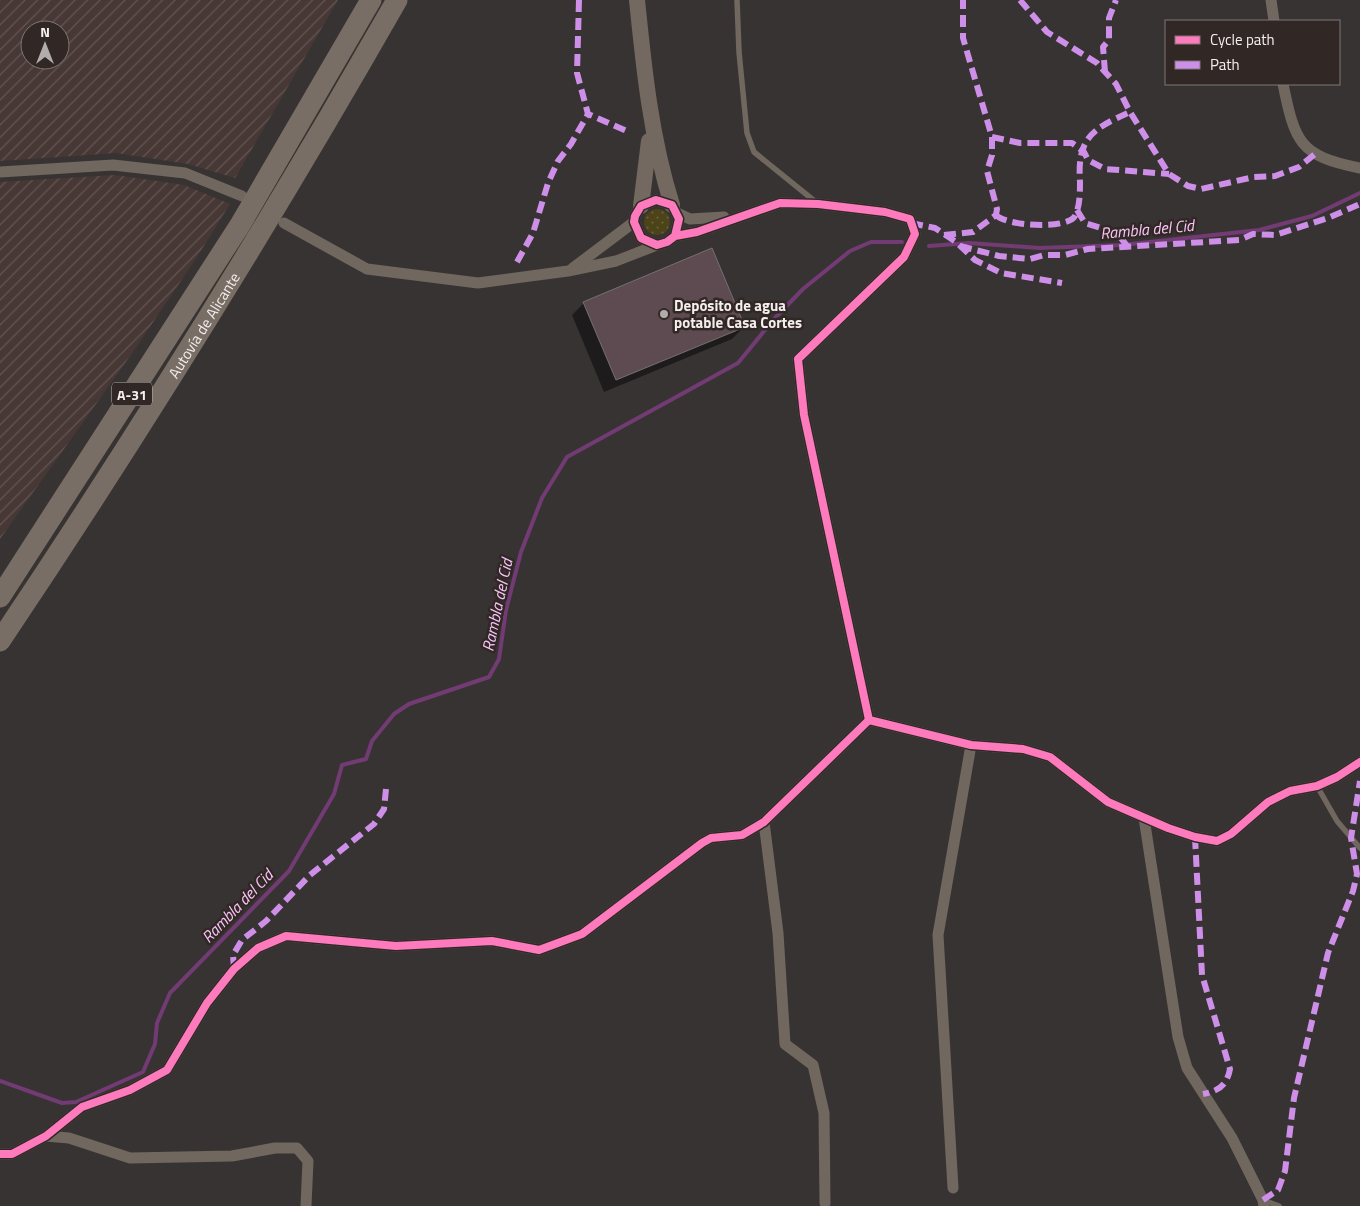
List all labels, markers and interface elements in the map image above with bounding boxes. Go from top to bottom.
north arrow [20,20,70,70]
legend [1165,20,1340,85]
text: N [40,21,50,42]
text: Cycle path [1210,28,1275,51]
text: Path [1210,53,1240,76]
water label: Rambla del Cid [1099,213,1197,245]
street label: Autovía de Alicante [162,268,245,382]
place label: Depósito de agua potable Casa Cortes [674,294,802,334]
marker: Depósito de agua potable Casa Cortes [658,308,670,320]
road number: A-31 [112,382,152,406]
water label: Rambla del Cid [475,555,519,653]
water label: Rambla del Cid [196,862,280,948]

